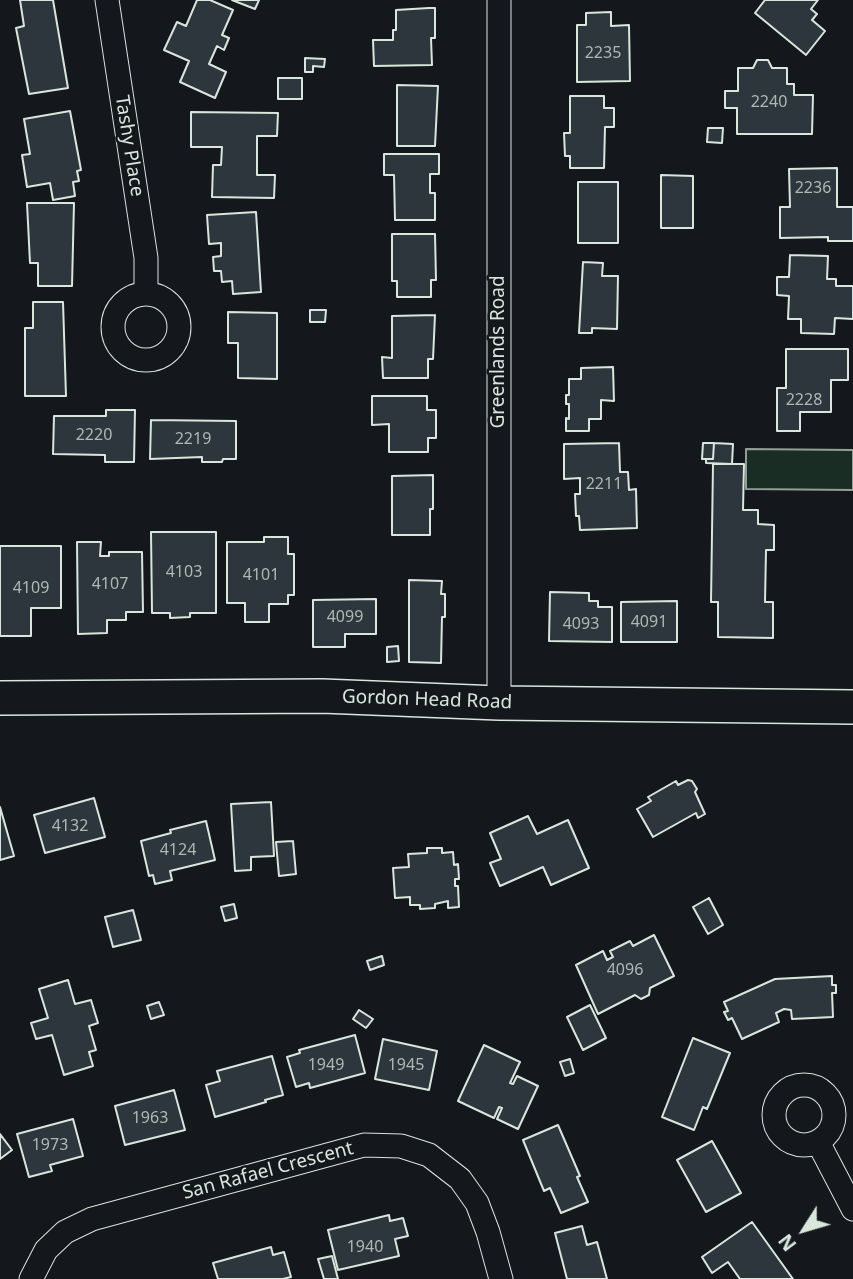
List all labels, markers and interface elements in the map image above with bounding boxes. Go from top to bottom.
house number: 2235 [585,43,621,63]
house number: 2240 [751,92,787,112]
street label: Tashy Place [110,94,148,198]
house number: 2236 [795,178,831,198]
street label: Greenlands Road [488,275,510,429]
house number: 2228 [786,390,822,410]
house number: 2220 [76,425,112,445]
house number: 2219 [175,429,211,449]
house number: 2211 [586,474,622,494]
house number: 4103 [166,562,202,582]
house number: 4101 [243,565,279,585]
house number: 4107 [92,574,128,594]
house number: 4109 [13,578,49,598]
house number: 4099 [327,607,363,627]
house number: 4091 [631,612,667,632]
house number: 4093 [563,614,599,634]
street label: Gordon Head Road [341,686,513,714]
house number: 4132 [52,816,88,836]
house number: 4124 [160,840,196,860]
house number: 4096 [607,960,643,980]
house number: 1949 [308,1055,344,1075]
house number: 1945 [388,1055,424,1075]
house number: 1963 [132,1108,168,1128]
house number: 1973 [32,1135,68,1155]
street label: San Rafael Crescent [180,1137,356,1205]
north arrow [769,1195,839,1265]
text: N [772,1229,802,1257]
house number: 1940 [347,1237,383,1257]

